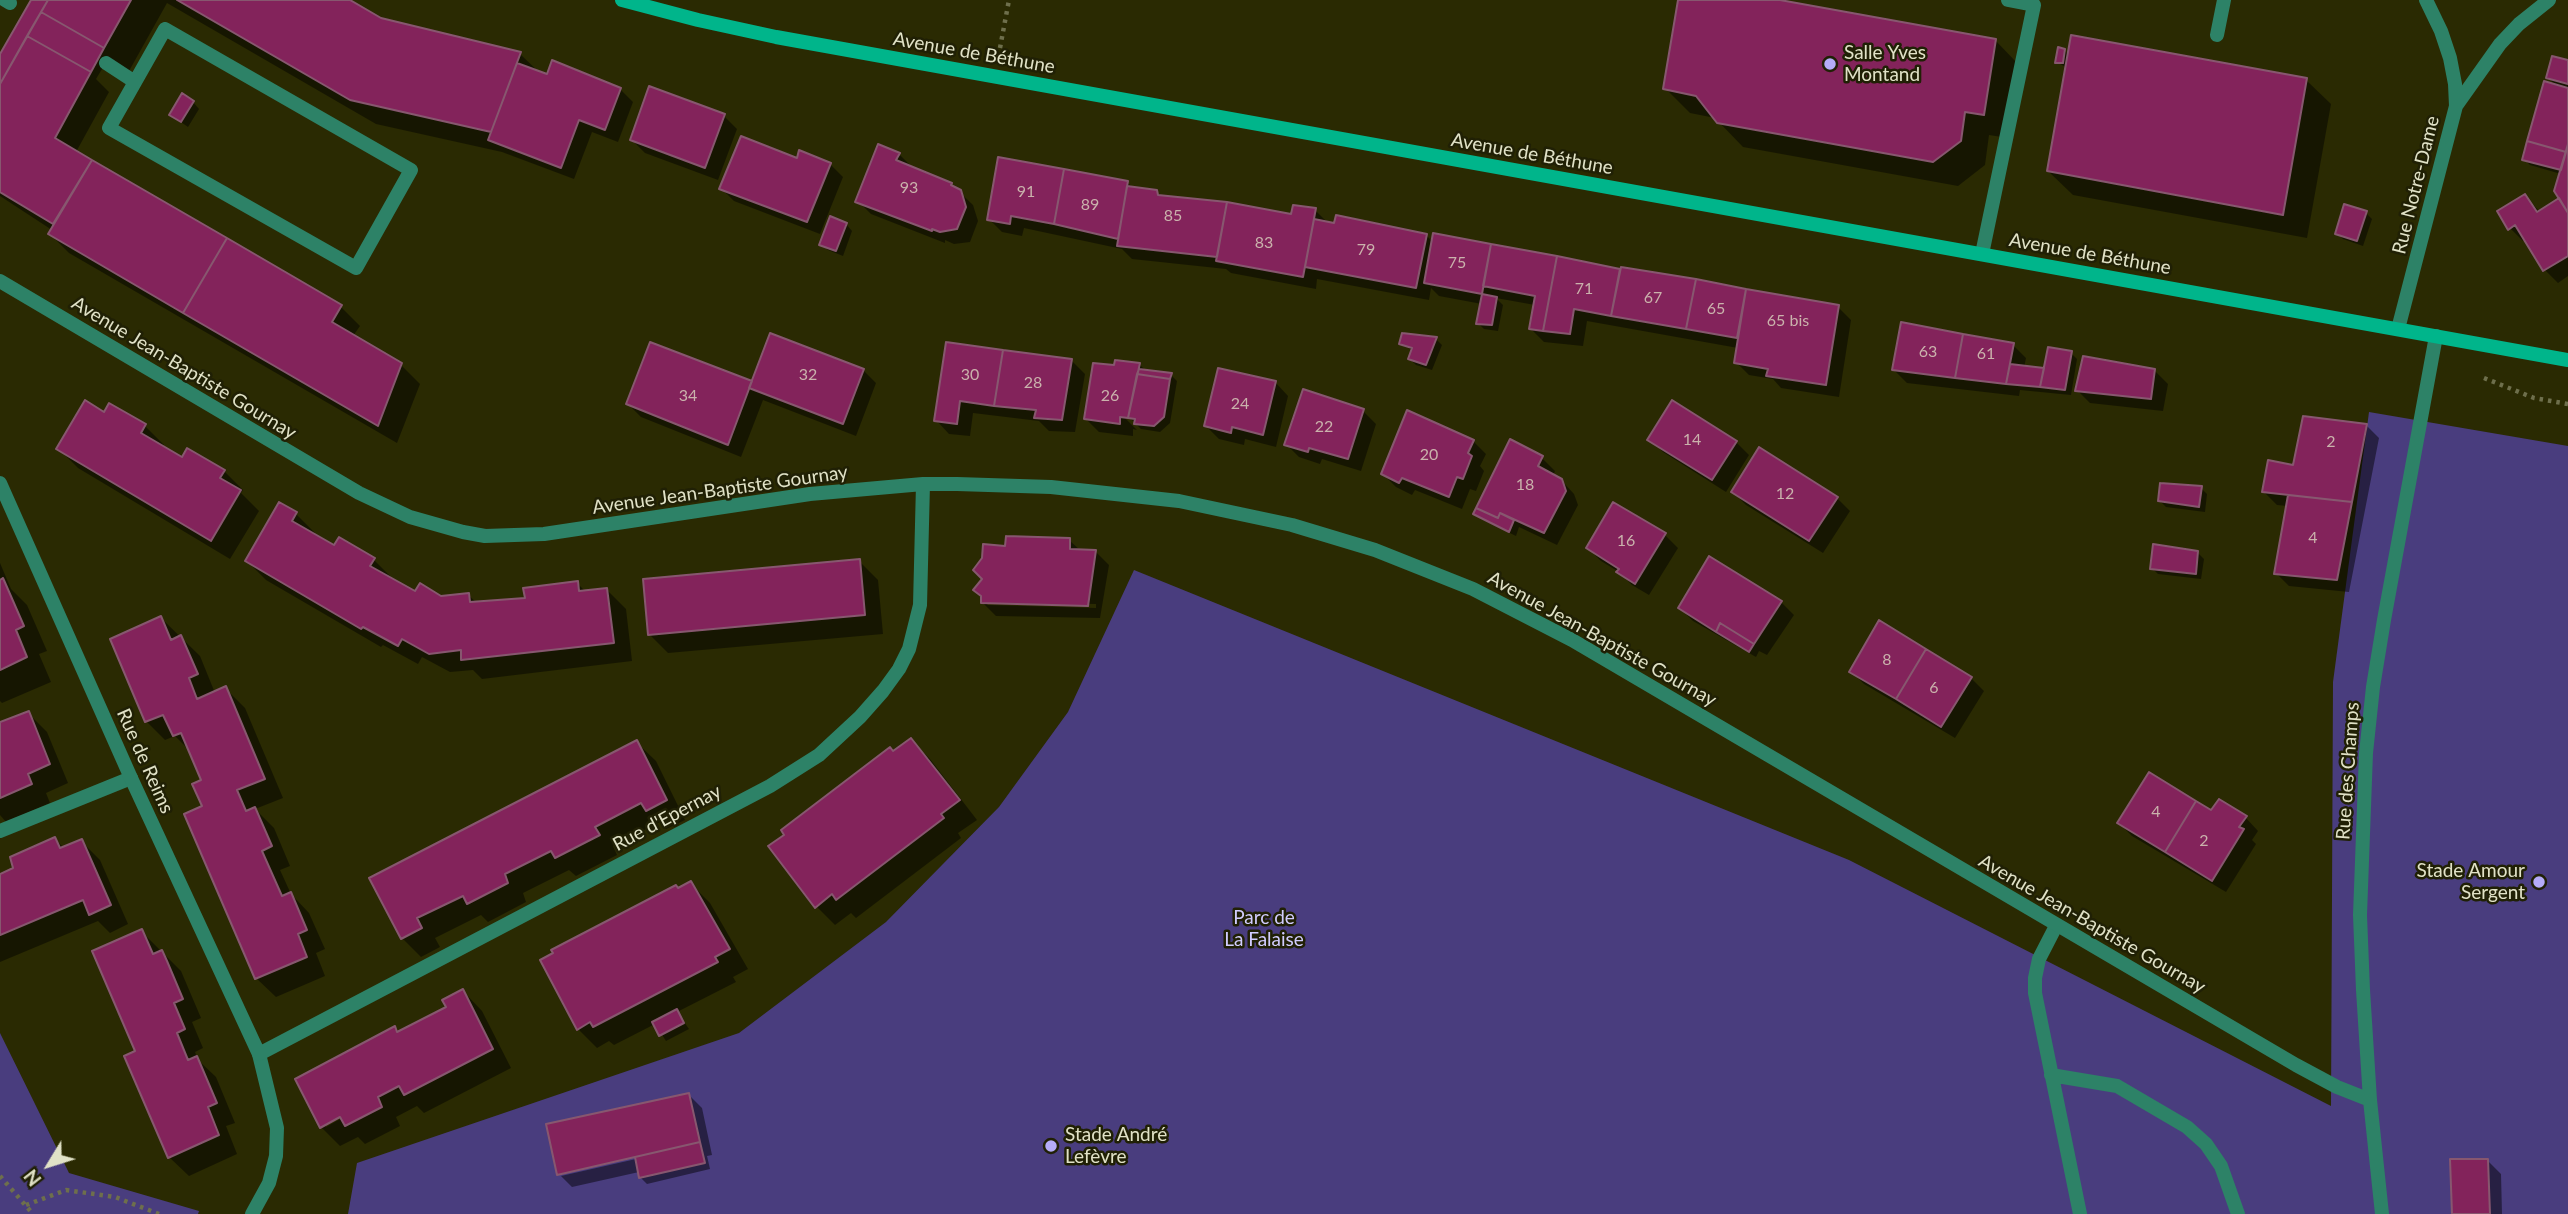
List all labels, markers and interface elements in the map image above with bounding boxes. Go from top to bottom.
street label: Avenue de Béthune [891,28,1057,78]
place label: Salle Yves Montand [1844,42,1926,86]
marker: Salle Yves Montand [1822,56,1838,72]
street label: Rue Notre-Dame [2388,114,2444,256]
street label: Avenue de Béthune [1449,129,1615,179]
house number: 93 [900,178,918,198]
house number: 91 [1017,182,1035,202]
house number: 89 [1081,195,1099,215]
house number: 85 [1164,206,1182,226]
street label: Avenue de Béthune [2007,229,2173,279]
house number: 83 [1255,233,1273,253]
house number: 79 [1357,240,1375,260]
house number: 75 [1448,253,1466,273]
house number: 71 [1575,279,1593,299]
house number: 67 [1644,288,1662,308]
street label: Avenue Jean-Baptiste Gournay [68,292,300,444]
house number: 65 [1707,299,1725,319]
house number: 65 bis [1767,311,1809,331]
house number: 63 [1919,342,1937,362]
house number: 61 [1977,344,1995,364]
house number: 32 [799,365,817,385]
house number: 30 [961,365,979,385]
house number: 28 [1024,373,1042,393]
house number: 34 [679,386,697,406]
house number: 26 [1101,386,1119,406]
house number: 24 [1231,394,1249,414]
house number: 22 [1315,417,1333,437]
house number: 14 [1683,430,1701,450]
house number: 2 [2326,432,2336,452]
house number: 20 [1420,445,1438,465]
street label: Avenue Jean-Baptiste Gournay [591,461,849,519]
house number: 18 [1516,475,1534,495]
house number: 12 [1776,484,1794,504]
house number: 4 [2308,528,2318,548]
house number: 16 [1617,531,1635,551]
street label: Avenue Jean-Baptiste Gournay [1484,567,1720,711]
house number: 8 [1882,650,1892,670]
house number: 6 [1929,678,1939,698]
street label: Rue des Champs [2332,701,2364,841]
street label: Rue de Reims [112,705,178,817]
street label: Rue d'Epernay [609,780,725,856]
house number: 4 [2151,802,2161,822]
house number: 2 [2199,831,2209,851]
street label: Avenue Jean-Baptiste Gournay [1975,850,2209,998]
place label: Stade Amour Sergent [2417,860,2525,904]
marker: Stade Amour Sergent [2531,874,2547,890]
park label: Parc de La Falaise [1224,907,1304,951]
place label: Stade André Lefèvre [1065,1124,1167,1168]
north arrow [14,1130,84,1200]
marker: Stade André Lefèvre [1043,1138,1059,1154]
text: N [18,1165,46,1191]

